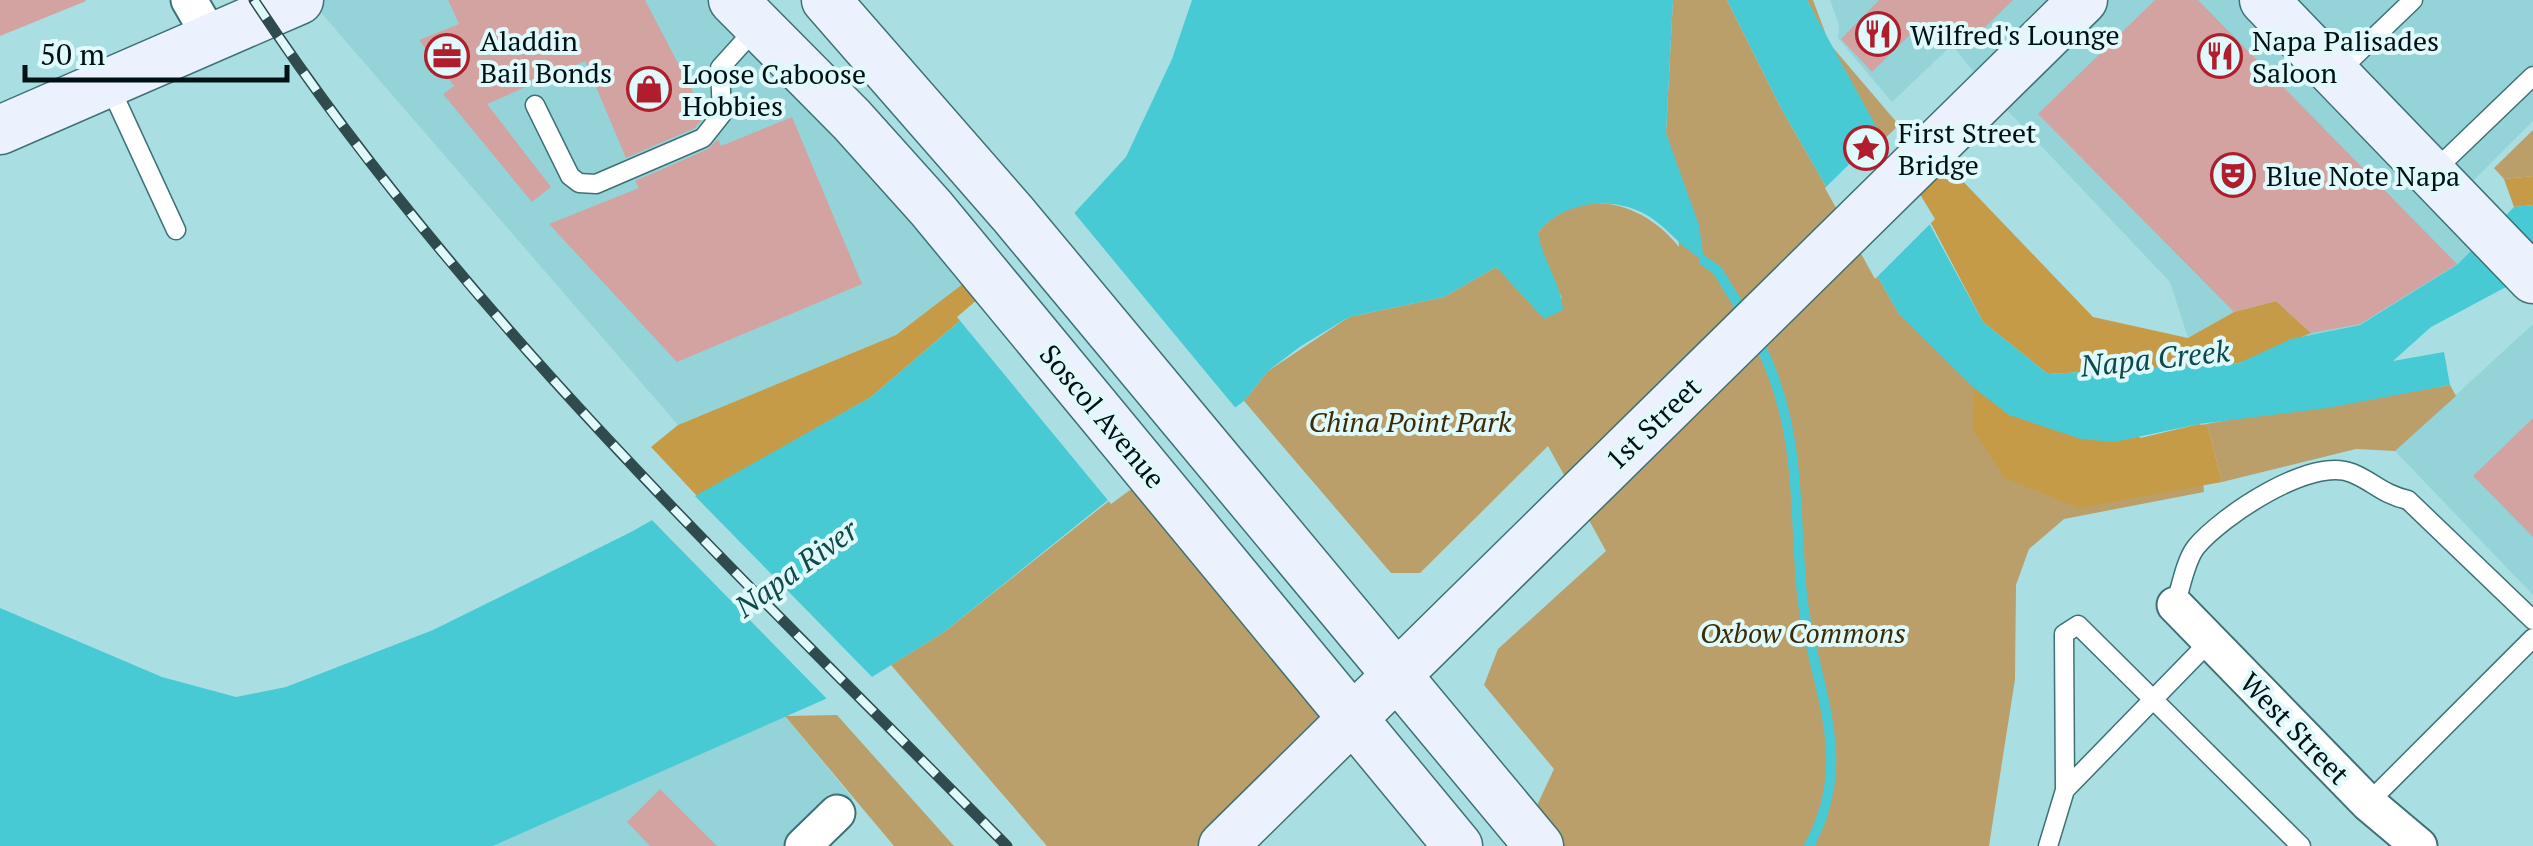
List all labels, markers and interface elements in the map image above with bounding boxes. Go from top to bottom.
restaurant icon: Wilfred's Lounge [1855,11,1901,57]
place label: Wilfred's Lounge [1910,16,2120,53]
scale bar [25,20,288,82]
place label: Aladdin Bail Bonds [480,22,612,91]
place label: Napa Palisades Saloon [2252,22,2439,91]
office icon: Aladdin Bail Bonds [424,33,470,79]
restaurant icon: Napa Palisades Saloon [2197,33,2243,79]
text: 50 m [40,34,105,74]
place label: Loose Caboose Hobbies [682,55,866,124]
shop icon: Loose Caboose Hobbies [626,66,672,112]
place label: First Street Bridge [1898,114,2037,183]
place icon: First Street Bridge [1843,125,1889,171]
theatre icon: Blue Note Napa [2210,152,2256,198]
place label: Blue Note Napa [2266,157,2460,194]
water label: Napa Creek [2078,330,2232,386]
street label: Soscol Avenue [1032,336,1174,496]
street label: 1st Street [1597,368,1709,478]
park label: China Point Park [1308,403,1512,440]
water label: Napa River [726,509,867,627]
park label: Oxbow Commons [1700,614,1906,651]
street label: West Street [2232,664,2358,793]

